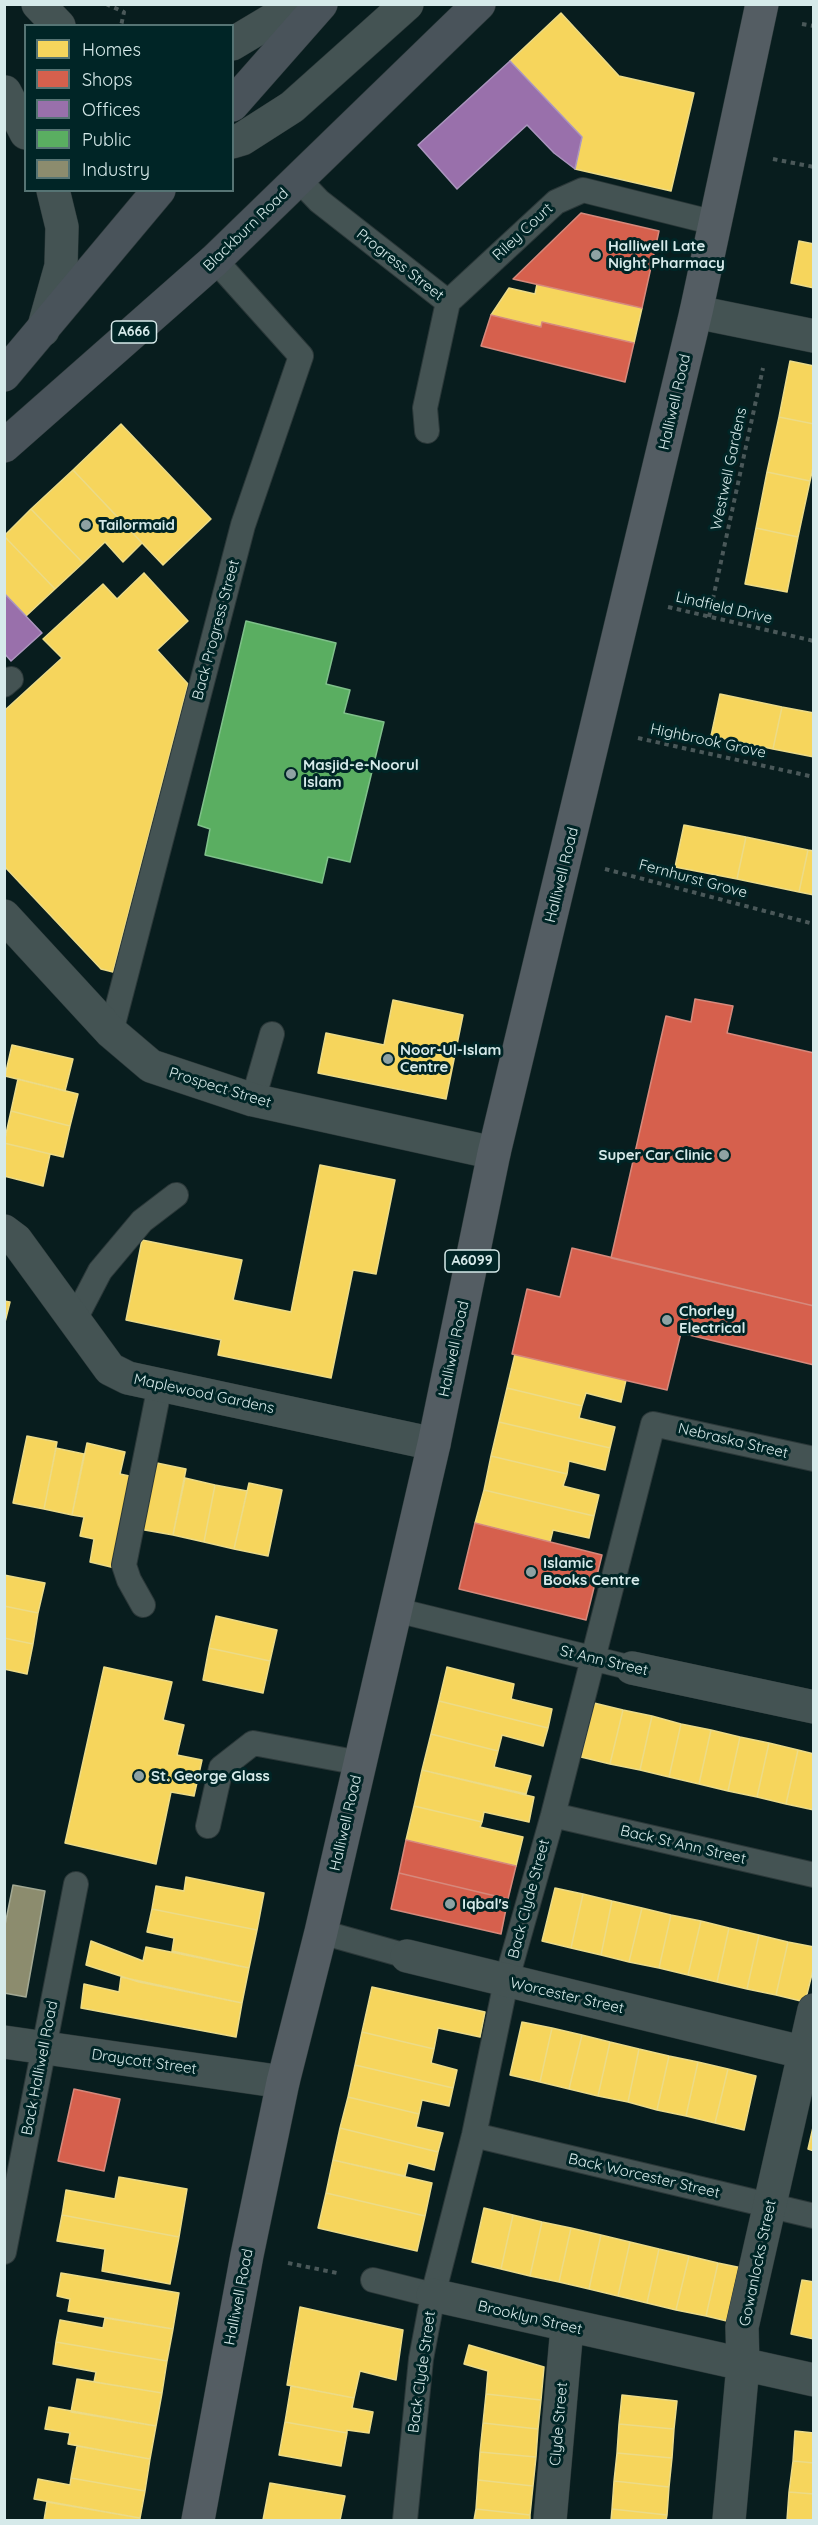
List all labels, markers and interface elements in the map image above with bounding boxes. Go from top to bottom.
legend [24,24,234,192]
text: Homes [82,38,141,61]
text: Shops [82,68,133,91]
text: Offices [82,98,141,121]
text: Public [82,128,131,151]
text: Industry [82,158,150,181]
street label: Blackburn Road [200,185,292,275]
street label: Riley Court [489,200,557,264]
street label: Progress Street [353,225,447,305]
place label: Halliwell Late Night Pharmacy [608,237,725,272]
marker: Halliwell Late Night Pharmacy [589,248,603,262]
road number: A666 [112,321,156,343]
street label: Halliwell Road [655,352,695,452]
street label: Westwell Gardens [707,406,751,532]
place label: Tailormaid [98,516,175,534]
marker: Tailormaid [79,518,93,532]
street label: Back Progress Street [189,558,243,702]
street label: Lindfield Drive [674,588,774,628]
street label: Highbrook Grove [648,720,768,762]
place label: Masjid-e-Noorul Islam [303,756,419,791]
marker: Masjid-e-Noorul Islam [284,767,298,781]
street label: Halliwell Road [541,825,583,925]
street label: Fernhurst Grove [637,856,749,902]
place label: Noor-Ul-Islam Centre [400,1041,501,1076]
marker: Noor-Ul-Islam Centre [381,1052,395,1066]
street label: Prospect Street [167,1064,273,1112]
place label: Super Car Clinic [598,1146,712,1164]
marker: Super Car Clinic [717,1148,731,1162]
road number: A6099 [445,1250,499,1272]
street label: Halliwell Road [435,1299,473,1399]
place label: Chorley Electrical [679,1302,746,1337]
marker: Chorley Electrical [660,1313,674,1327]
street label: Maplewood Gardens [132,1370,276,1418]
street label: Nebraska Street [676,1420,790,1462]
place label: Islamic Books Centre [543,1554,640,1589]
marker: Islamic Books Centre [524,1565,538,1579]
street label: St Ann Street [558,1642,650,1680]
place label: St. George Glass [151,1767,270,1785]
marker: St. George Glass [132,1769,146,1783]
street label: Halliwell Road [326,1773,366,1873]
street label: Back St Ann Street [618,1822,748,1868]
street label: Back Clyde Street [504,1837,554,1961]
place label: Iqbal's [462,1895,509,1913]
marker: Iqbal's [443,1897,457,1911]
street label: Worcester Street [508,1974,626,2018]
street label: Back Halliwell Road [18,1999,62,2137]
street label: Draycott Street [90,2046,198,2078]
street label: Back Worcester Street [566,2150,722,2202]
street label: Gowanlocks Street [736,2198,780,2328]
street label: Halliwell Road [221,2247,257,2347]
street label: Brooklyn Street [476,2297,584,2339]
street label: Back Clyde Street [405,2310,439,2434]
street label: Clyde Street [546,2381,572,2467]

